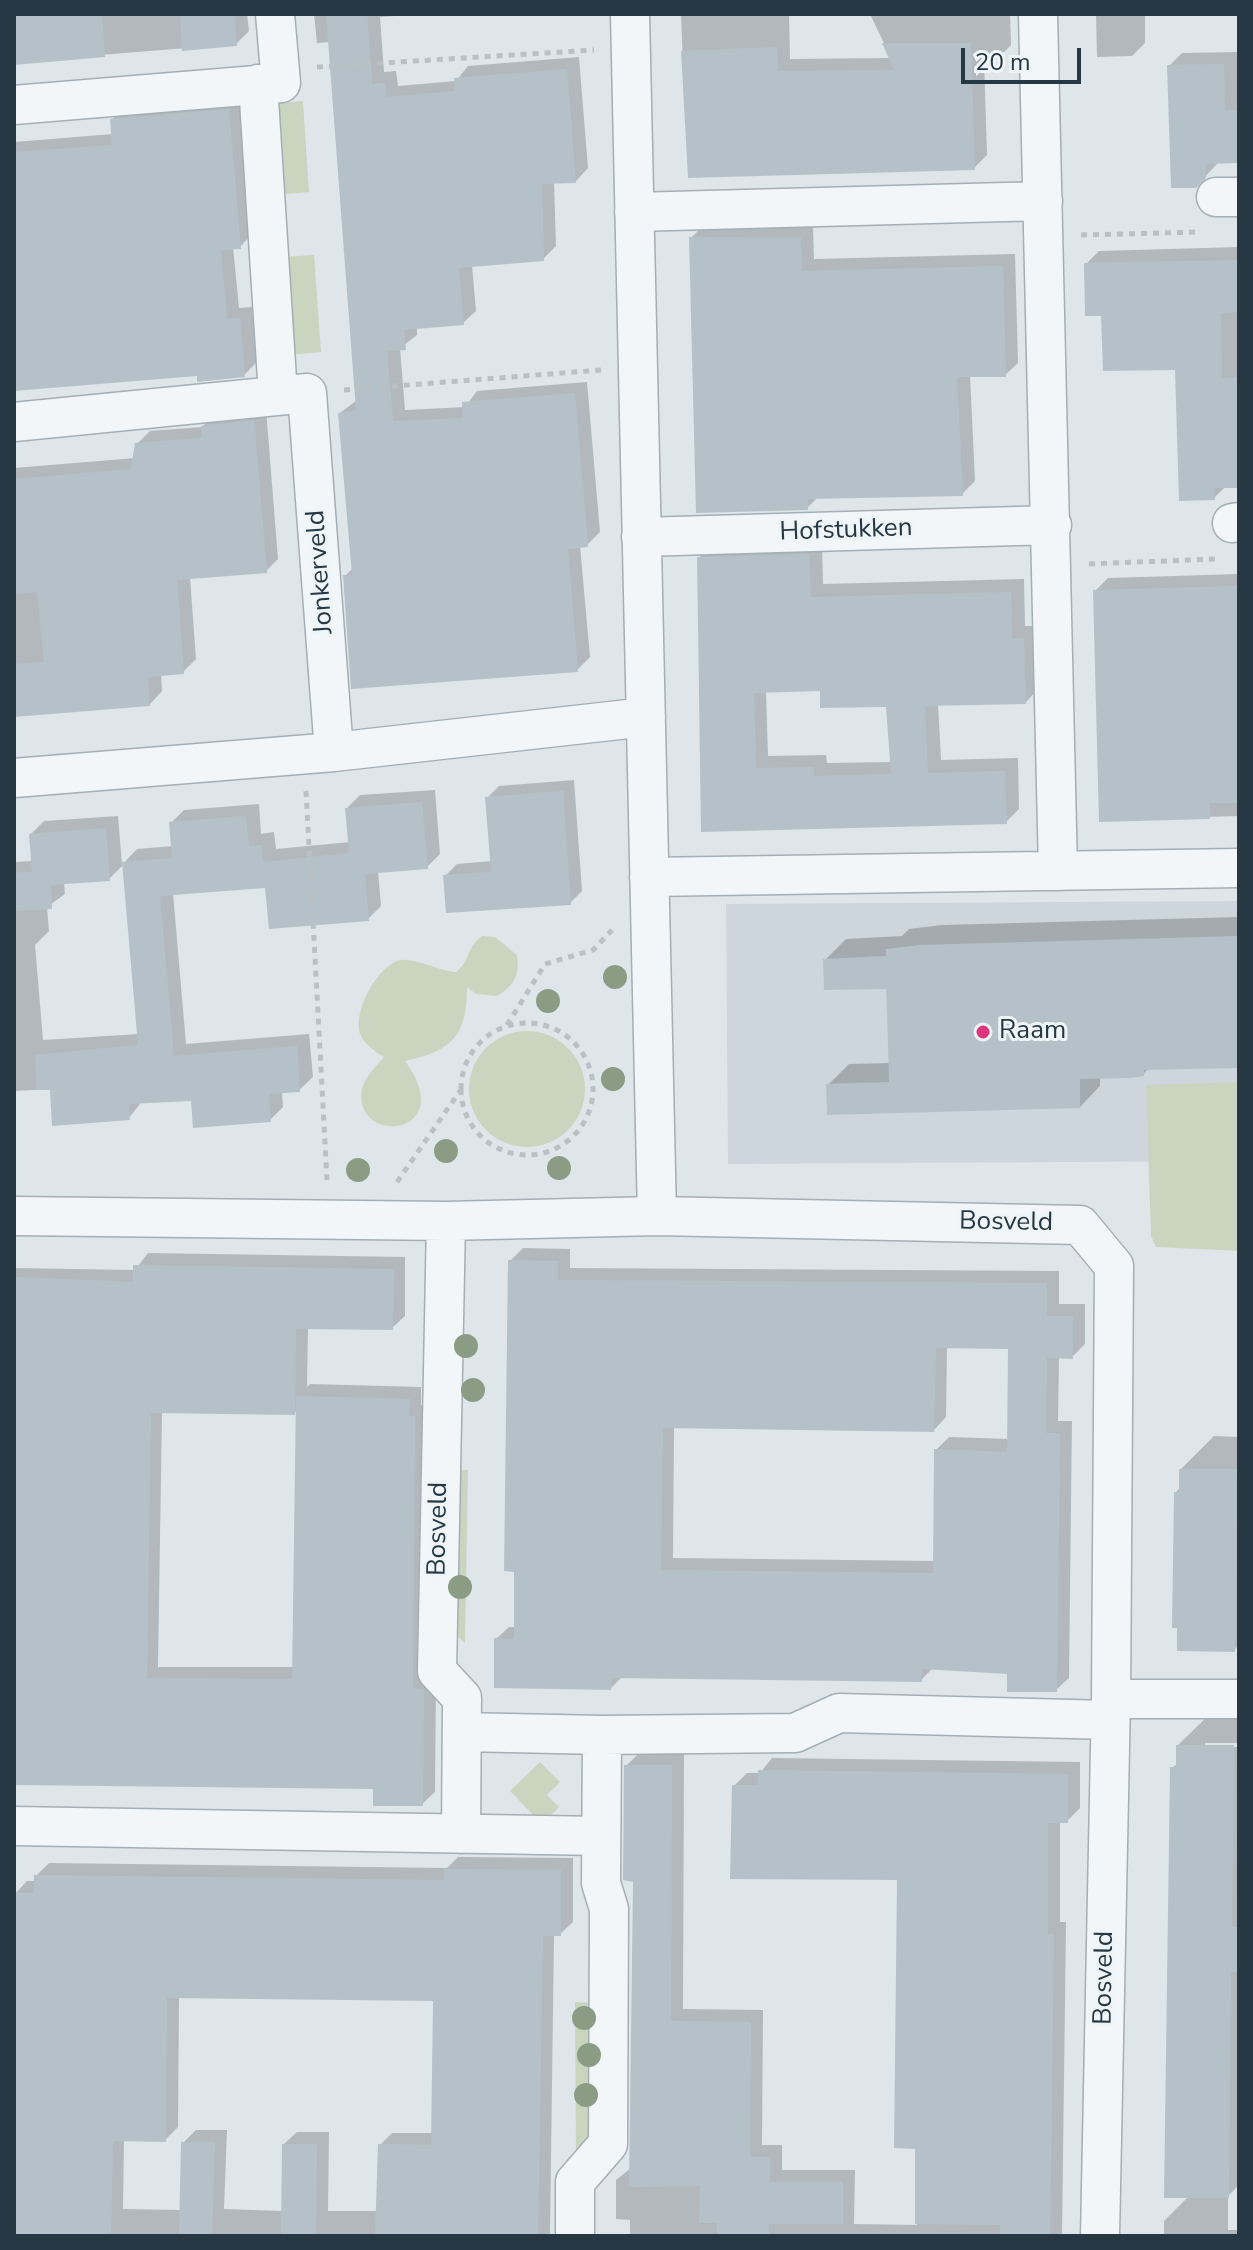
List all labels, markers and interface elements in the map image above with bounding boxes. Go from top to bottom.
scale bar [965,32,1085,82]
text: 20 m [975,46,1031,78]
street label: Jonkerveld [301,509,341,635]
street label: Hofstukken [779,513,913,549]
place label: Raam [999,1016,1066,1048]
marker: Raam [974,1023,992,1041]
street label: Bosveld [959,1207,1053,1239]
street label: Bosveld [423,1482,455,1576]
street label: Bosveld [1089,1931,1121,2025]

